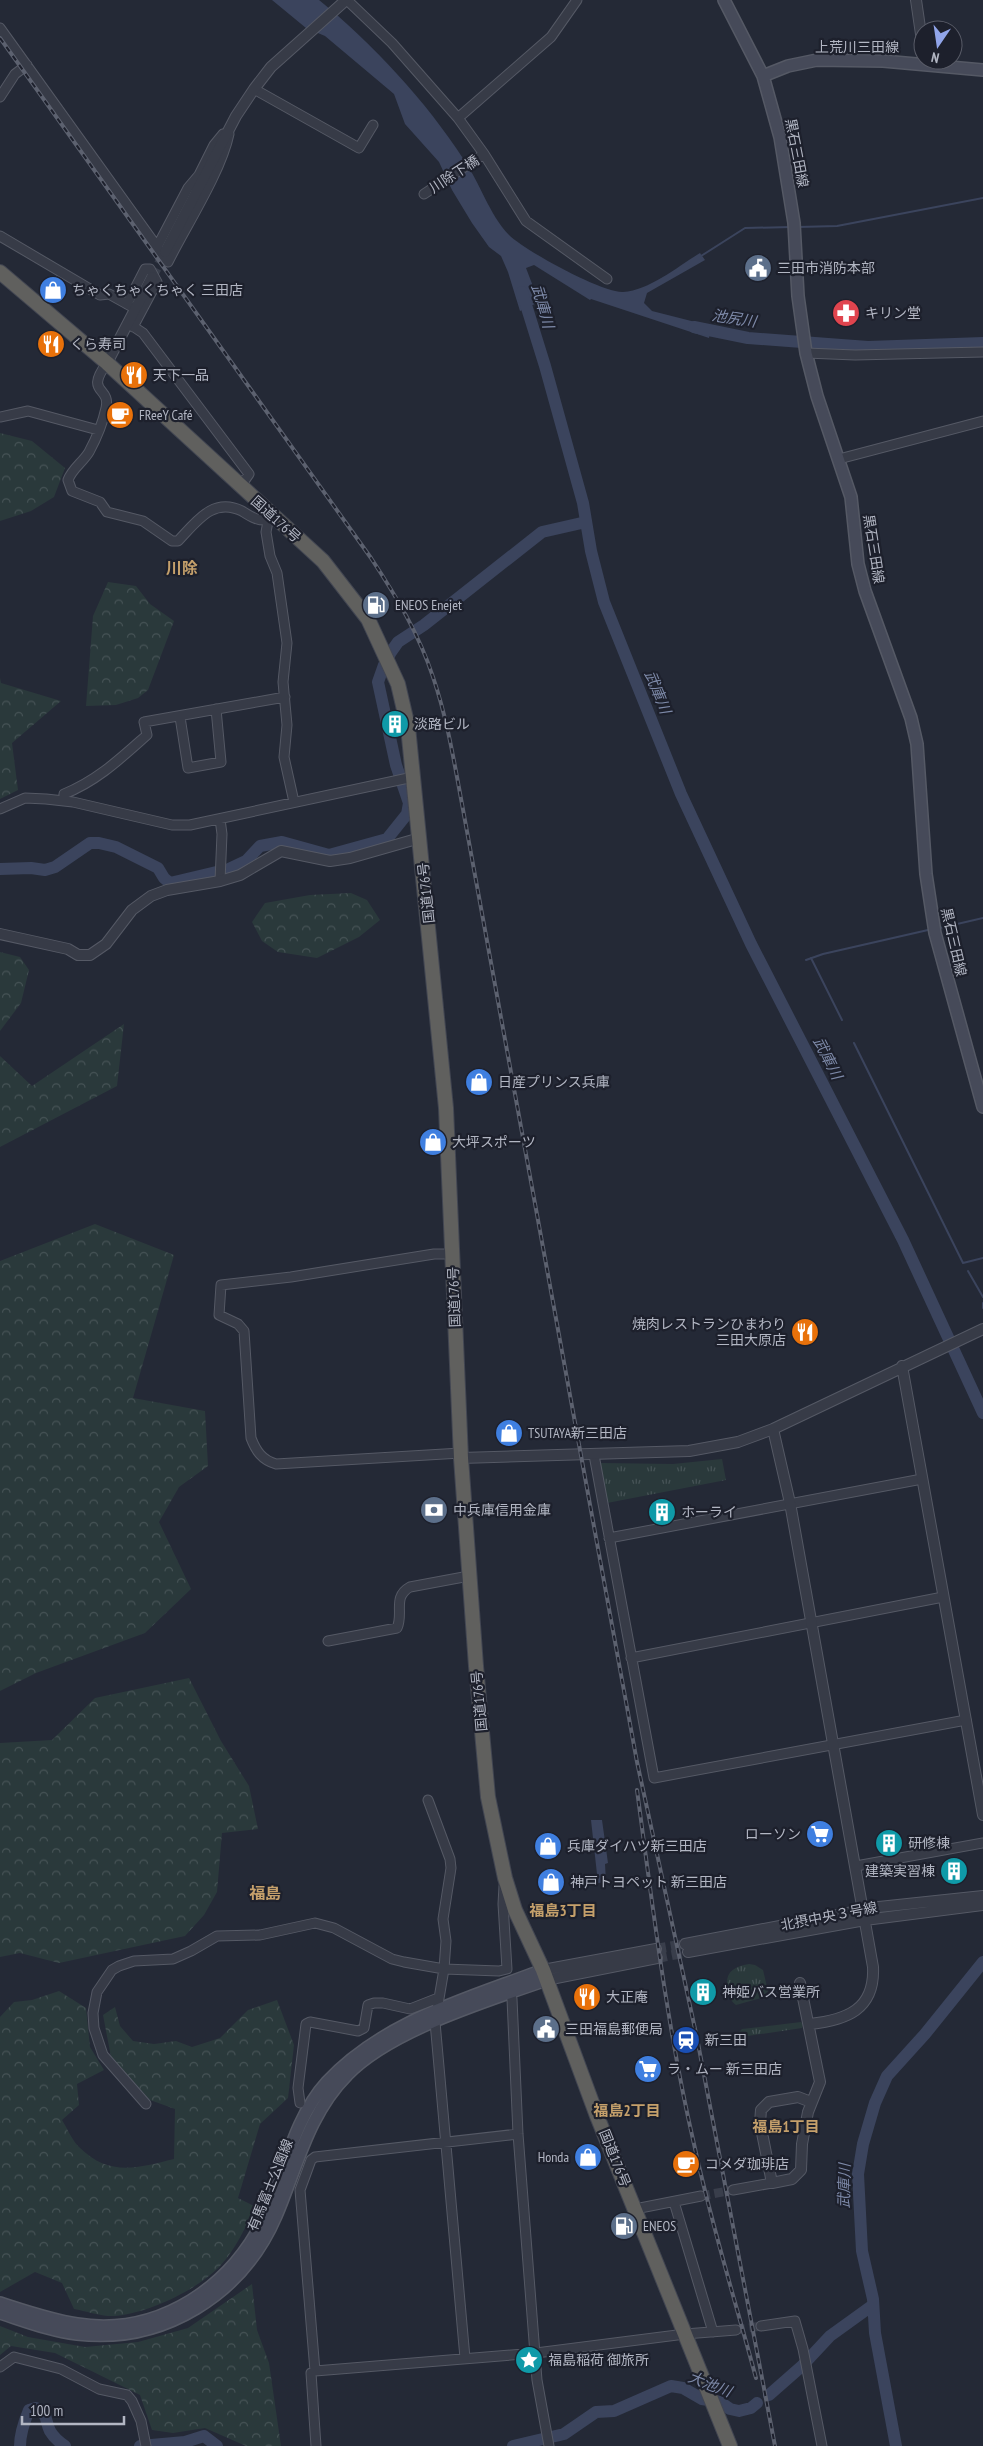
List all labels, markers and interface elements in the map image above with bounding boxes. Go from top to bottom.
north arrow [913,20,963,70]
street label: 上荒川三田線 [815,38,899,56]
text: N [929,48,941,67]
street label: 黒石三田線 [781,117,813,189]
street label: 川除下橋 [426,151,482,197]
public building icon: 三田市消防本部 [743,253,773,283]
place label: 三田市消防本部 [777,259,875,277]
shop icon: ちゃくちゃくちゃく 三田店 [38,275,68,305]
place label: ちゃくちゃくちゃく 三田店 [72,281,243,299]
water label: 武庫川 [528,282,559,332]
pharmacy icon: キリン堂 [831,298,861,328]
place label: キリン堂 [865,304,921,322]
water label: 池尻川 [710,305,760,331]
restaurant icon: くら寿司 [36,329,66,359]
place label: くら寿司 [70,335,126,353]
restaurant icon: 天下一品 [119,360,149,390]
place label: 天下一品 [153,366,209,384]
cafe icon: FReeY Café [105,400,135,430]
place label: FReeY Café [139,406,193,424]
street label: 国道176号 [247,492,305,546]
street label: 黒石三田線 [860,513,888,585]
district label: 川除 [166,558,198,578]
fuel station icon: ENEOS Enejet [361,590,391,620]
place label: ENEOS Enejet [395,596,462,614]
water label: 武庫川 [641,668,676,718]
building icon: 淡路ビル [380,709,410,739]
place label: 淡路ビル [414,715,470,733]
street label: 国道176号 [414,862,438,924]
street label: 黒石三田線 [937,906,971,978]
water label: 武庫川 [809,1034,848,1084]
shop icon: 日産プリンス兵庫 [464,1067,494,1097]
place label: 日産プリンス兵庫 [498,1073,610,1091]
shop icon: 大坪スポーツ [418,1127,448,1157]
place label: 大坪スポーツ [452,1133,536,1151]
street label: 国道176号 [444,1266,464,1328]
place label: 焼肉レストランひまわり 三田大原店 [632,1315,786,1349]
restaurant icon: 焼肉レストランひまわり 三田大原店 [790,1317,820,1347]
shop icon: TSUTAYA新三田店 [494,1418,524,1448]
place label: TSUTAYA新三田店 [528,1424,627,1442]
bank icon: 中兵庫信用金庫 [419,1495,449,1525]
building icon: ホーライ [647,1497,677,1527]
place label: 中兵庫信用金庫 [453,1501,551,1519]
place label: ホーライ [681,1503,737,1521]
street label: 国道176号 [467,1670,491,1732]
supermarket icon: ローソン [805,1819,835,1849]
place label: ローソン [745,1825,801,1843]
building icon: 研修棟 [874,1828,904,1858]
shop icon: 兵庫ダイハツ新三田店 [533,1831,563,1861]
place label: 研修棟 [908,1834,950,1852]
place label: 兵庫ダイハツ新三田店 [567,1837,707,1855]
building icon: 建築実習棟 [939,1856,969,1886]
place label: 建築実習棟 [865,1862,935,1880]
shop icon: 神戸トヨペット 新三田店 [536,1867,566,1897]
place label: 神戸トヨペット 新三田店 [570,1873,727,1891]
district label: 福島 [249,1883,281,1903]
street label: 北摂中央３号線 [779,1898,879,1934]
district label: 福島3丁目 [528,1901,597,1920]
building icon: 神姫バス営業所 [688,1977,718,2007]
restaurant icon: 大正庵 [572,1982,602,2012]
place label: 神姫バス営業所 [722,1983,820,2001]
place label: 大正庵 [606,1988,648,2006]
public building icon: 三田福島郵便局 [531,2014,561,2044]
place label: 三田福島郵便局 [565,2020,663,2038]
station icon: 新三田 [671,2025,701,2055]
place label: 新三田 [705,2031,747,2049]
supermarket icon: ラ・ムー 新三田店 [633,2054,663,2084]
place label: ラ・ムー 新三田店 [667,2060,782,2078]
district label: 福島2丁目 [592,2101,661,2120]
district label: 福島1丁目 [751,2117,820,2136]
street label: 国道176号 [595,2126,635,2190]
street label: 有馬富士公園線 [243,2136,297,2234]
shop icon: Honda [573,2142,603,2172]
place label: Honda [538,2148,569,2166]
cafe icon: コメダ珈琲店 [671,2149,701,2179]
place label: コメダ珈琲店 [705,2155,789,2173]
water label: 武庫川 [834,2161,854,2209]
fuel station icon: ENEOS [609,2211,639,2241]
place label: ENEOS [643,2217,676,2235]
place icon: 福島稲荷 御旅所 [514,2345,544,2375]
place label: 福島稲荷 御旅所 [548,2351,649,2369]
water label: 大池川 [686,2367,736,2402]
scale bar [22,2394,125,2426]
text: 100 m [30,2401,63,2420]

